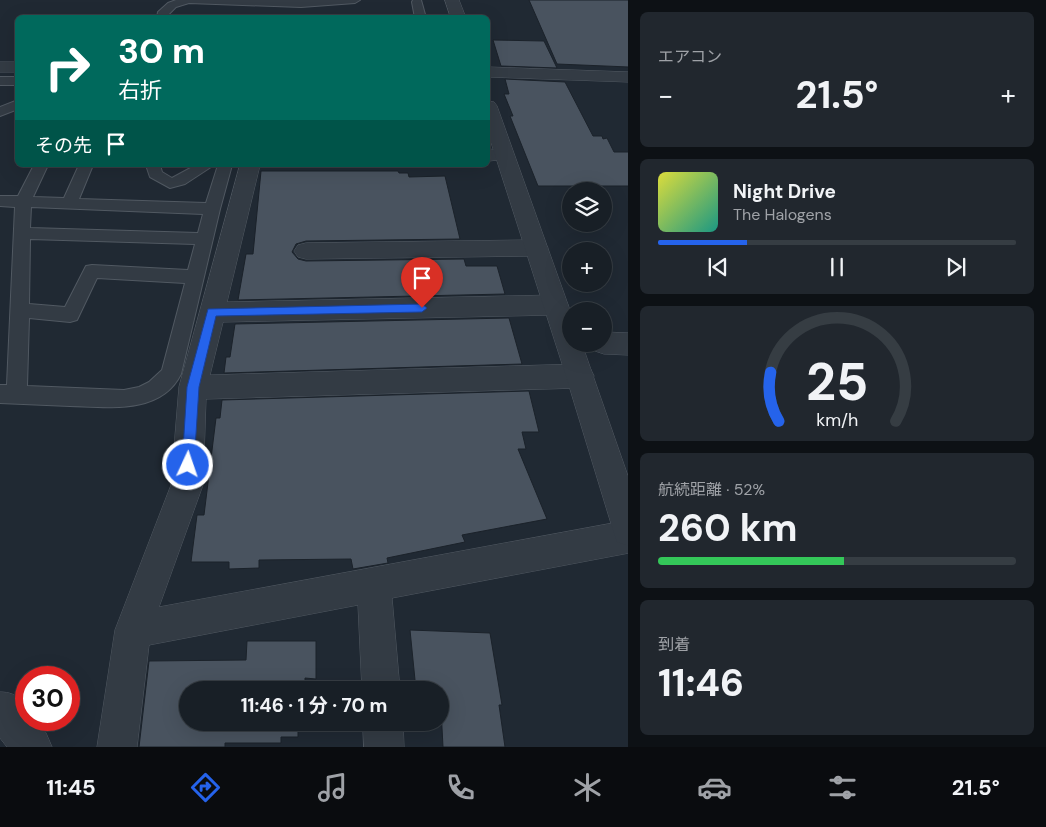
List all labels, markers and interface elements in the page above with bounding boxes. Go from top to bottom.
text: 30 m [118,28,205,74]
icon: right [35,35,100,100]
text: エアコン [658,46,722,67]
text: 21.5° [796,70,878,120]
text: 右折 [118,76,162,105]
text: − [658,77,673,114]
text: + [1001,77,1016,114]
icon: arrive [102,130,130,158]
text: その先 [35,133,92,158]
text: Night Drive [733,179,836,204]
map controls [562,182,612,352]
button: layers [562,182,612,232]
text: The Halogens [733,204,832,225]
button: + [562,242,612,292]
icon: previous [704,253,732,281]
icon: pause [823,253,851,281]
icon: next [942,253,970,281]
pin [401,257,443,308]
icon: arrive [408,264,436,292]
button: − [562,302,612,352]
text: 25 [806,348,868,416]
text: km/h [816,408,858,432]
position arrow [161,438,213,490]
text: 航続距離 · 52% [658,479,765,500]
text: 260 km [658,503,797,553]
text: 到着 [658,634,690,655]
text: 11:46 [658,658,744,708]
speed limit sign: 30 [15,666,80,731]
text: 11:46 · 1 分 · 70 m [241,693,387,718]
icon: directions [188,770,223,805]
icon: music [315,770,350,805]
icon: phone [443,770,478,805]
icon: climate [570,770,605,805]
icon: car [697,770,732,805]
icon: filters [825,770,860,805]
text: 11:45 [46,773,96,802]
text: 21.5° [952,773,1000,802]

